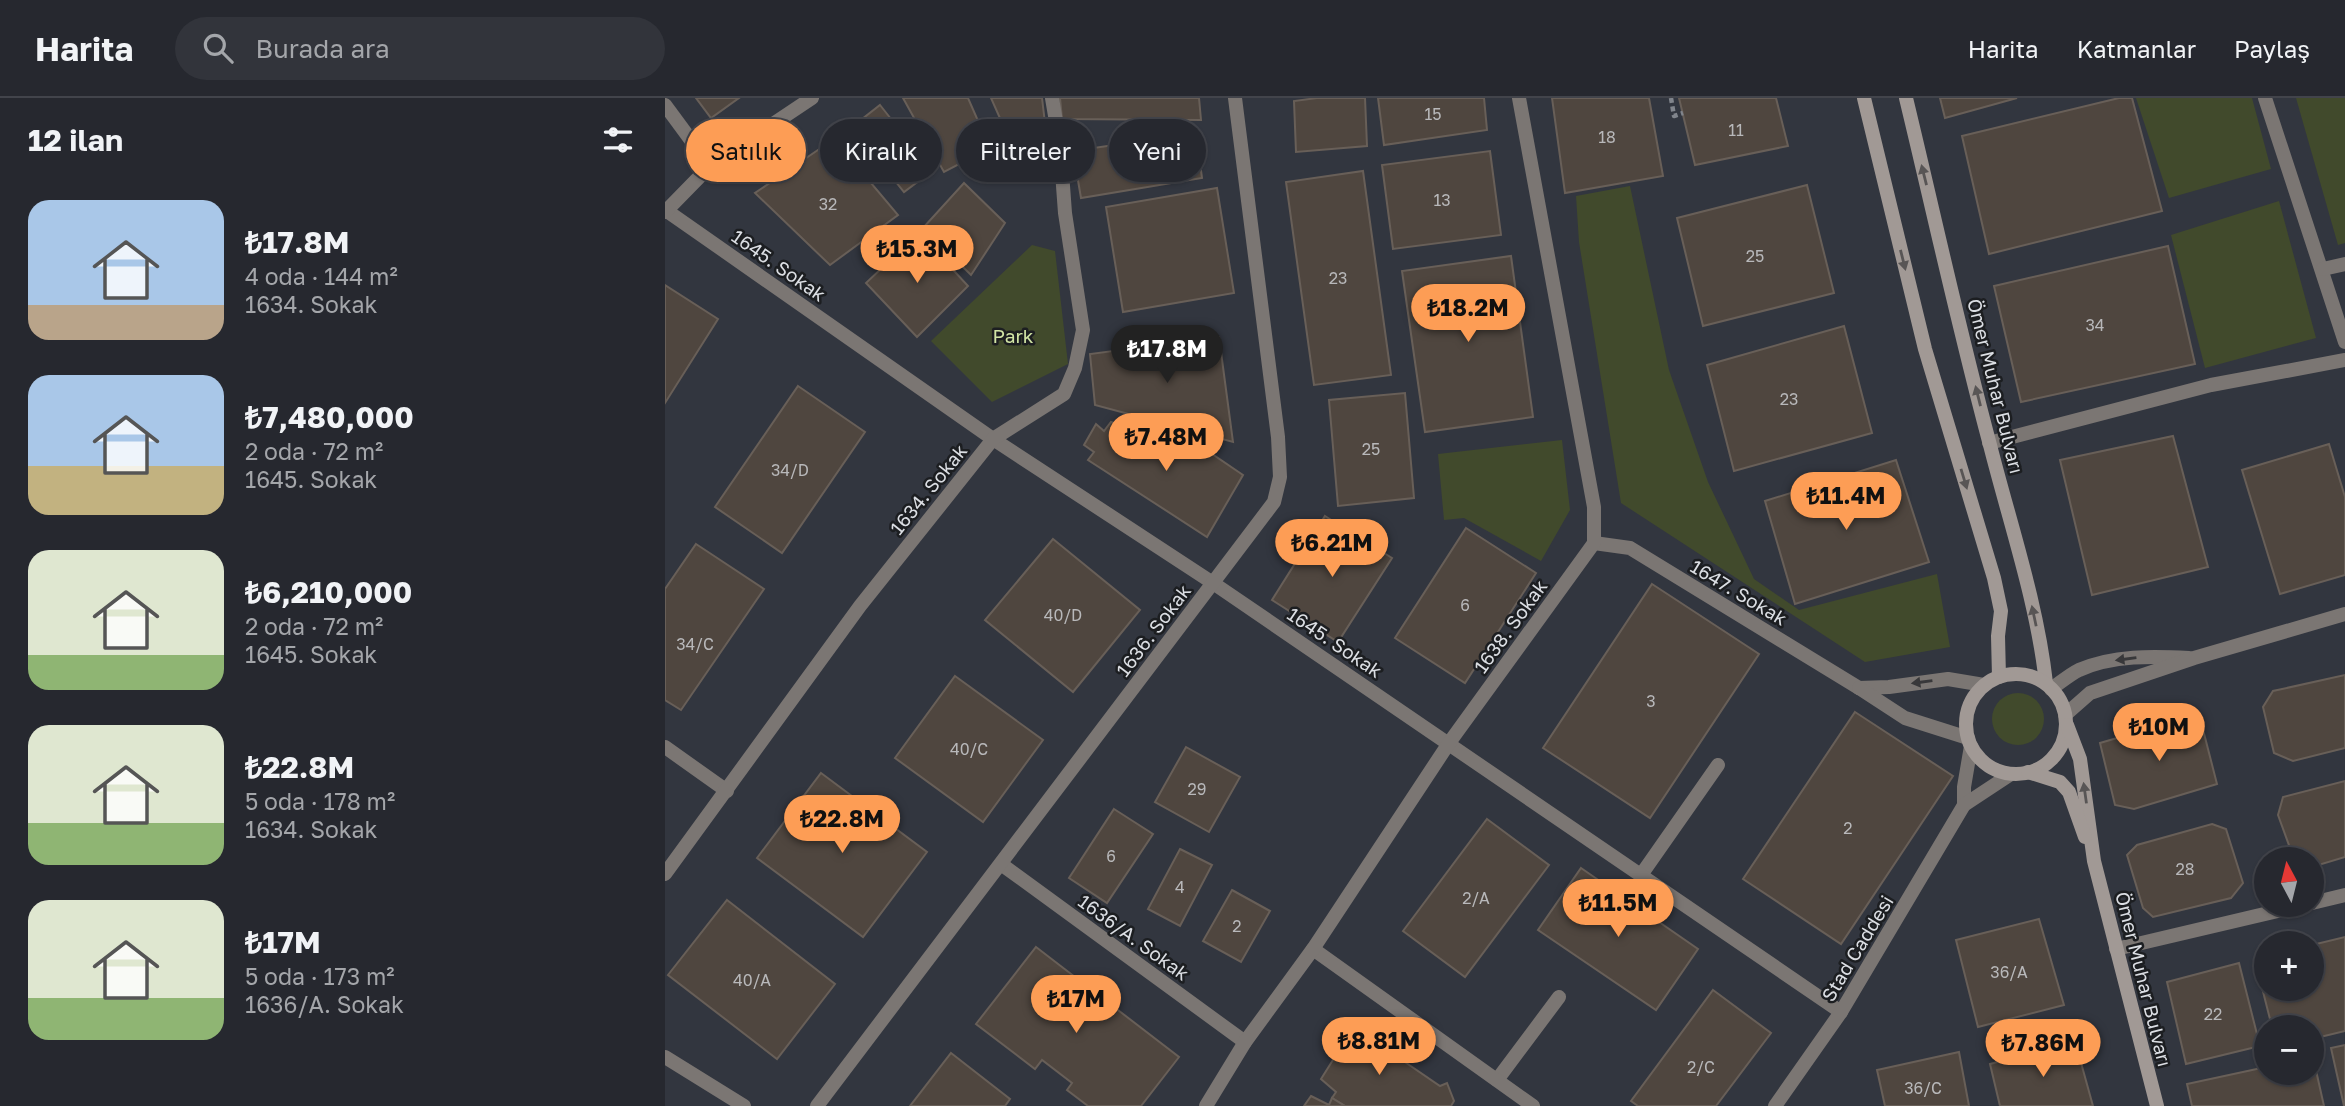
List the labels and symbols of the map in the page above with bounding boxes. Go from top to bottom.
house number: 15 [1424,104,1442,124]
house number: 11 [1728,120,1744,140]
house number: 18 [1598,127,1616,147]
one-way arrow [1918,163,1929,185]
house number: 13 [1433,190,1451,210]
house number: 32 [819,194,837,214]
street label: 1645. Sokak [728,224,831,306]
pin: ₺15.3M [860,226,974,285]
house number: 25 [1746,246,1764,266]
one-way arrow [1898,249,1909,271]
house number: 23 [1329,268,1347,288]
pin: ₺18.2M [1411,285,1525,344]
street label: Ömer Muhar Bulvarı [1963,296,2029,476]
house number: 34 [2085,315,2105,335]
park label: Park [992,324,1034,347]
pin: ₺17.8M [1110,326,1224,385]
one-way arrow [1972,385,1983,407]
house number: 23 [1780,389,1798,409]
pin: ₺7.48M [1109,414,1223,473]
street label: 1634. Sokak [885,439,972,539]
house number: 25 [1362,439,1380,459]
house number: 34/D [771,460,809,480]
one-way arrow [1959,468,1969,489]
pin: ₺11.4M [1789,472,1903,532]
pin: ₺6.21M [1275,519,1389,579]
street label: 1647. Sokak [1687,554,1792,630]
street label: 1638. Sokak [1469,575,1552,677]
street label: 1636. Sokak [1111,579,1195,681]
house number: 6 [1460,595,1470,615]
street label: 1645. Sokak [1283,602,1387,682]
house number: 40/D [1044,605,1082,625]
one-way arrow [2029,605,2040,627]
house number: 34/C [676,634,714,654]
one-way arrow [2115,654,2137,665]
one-way arrow [1911,677,1933,688]
house number: 3 [1646,691,1656,711]
pin: ₺10M [2118,704,2200,763]
house number: 40/C [950,739,988,759]
house number: 29 [1188,779,1206,799]
one-way arrow [2079,782,2090,804]
pin: ₺22.8M [785,796,899,855]
house number: 2 [1843,818,1853,838]
house number: 6 [1106,846,1116,866]
north arrow [2254,847,2324,917]
house number: 28 [2175,859,2195,879]
house number: 4 [1175,877,1185,897]
pin: ₺11.5M [1561,880,1675,939]
house number: 2/A [1462,888,1490,908]
street label: 1636/A. Sokak [1074,889,1194,985]
street label: Ömer Muhar Bulvarı [2111,889,2177,1069]
street label: Stad Caddesi [1816,891,1898,1005]
house number: 2 [1232,916,1242,936]
house number: 36/A [1990,962,2028,982]
house number: 40/A [733,970,771,990]
pin: ₺17M [1035,976,1117,1035]
house number: 22 [2204,1004,2222,1024]
pin: ₺8.81M [1322,1018,1436,1077]
pin: ₺7.86M [1986,1020,2100,1079]
house number: 2/C [1687,1057,1715,1077]
house number: 36/C [1904,1078,1942,1098]

